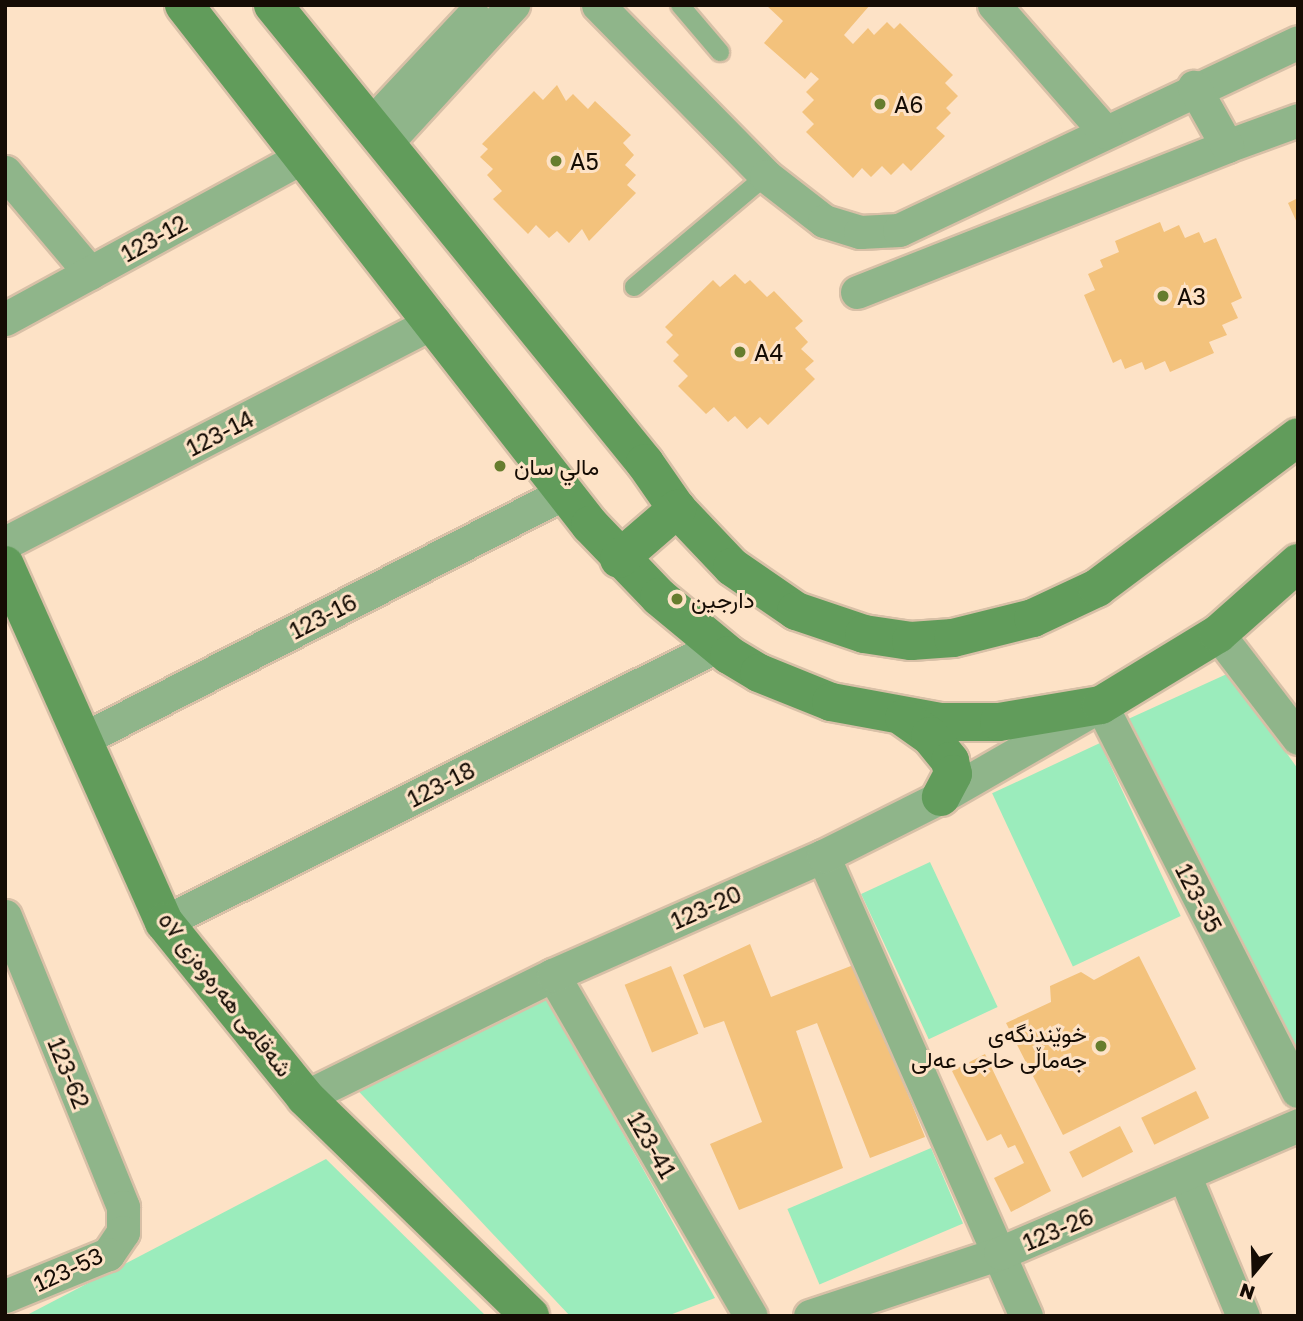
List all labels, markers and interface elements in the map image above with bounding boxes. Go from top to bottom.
place label: A6 [894,90,923,118]
marker: A6 [872,96,888,112]
place label: A5 [570,147,599,175]
marker: A5 [548,153,564,169]
street label: 123-12 [116,209,192,267]
place label: A3 [1177,282,1206,310]
marker: A3 [1155,288,1171,304]
place label: A4 [754,338,783,366]
marker: A4 [732,344,748,360]
street label: 123-14 [182,404,258,462]
place label: مالي سان [514,452,599,480]
marker: مالي سان [492,458,508,474]
place label: دارجين [691,585,755,613]
street label: 123-16 [285,587,361,645]
marker: دارجين [669,591,685,607]
street label: 123-18 [403,755,479,813]
street label: 123-35 [1170,859,1228,937]
street label: 123-20 [666,879,746,935]
street label: شەقامی هەرەوەزی ٥٧ [153,906,299,1082]
place label: خوێندنگەی جەماڵی حاجی عەلی [911,1019,1087,1073]
street label: 123-62 [42,1034,96,1112]
marker: خوێندنگەی جەماڵی حاجی عەلی [1093,1038,1109,1054]
street label: 123-41 [622,1107,682,1183]
street label: 123-26 [1019,1202,1097,1256]
north arrow [1219,1237,1289,1307]
street label: 123-53 [29,1241,107,1297]
text: N [1236,1279,1258,1306]

